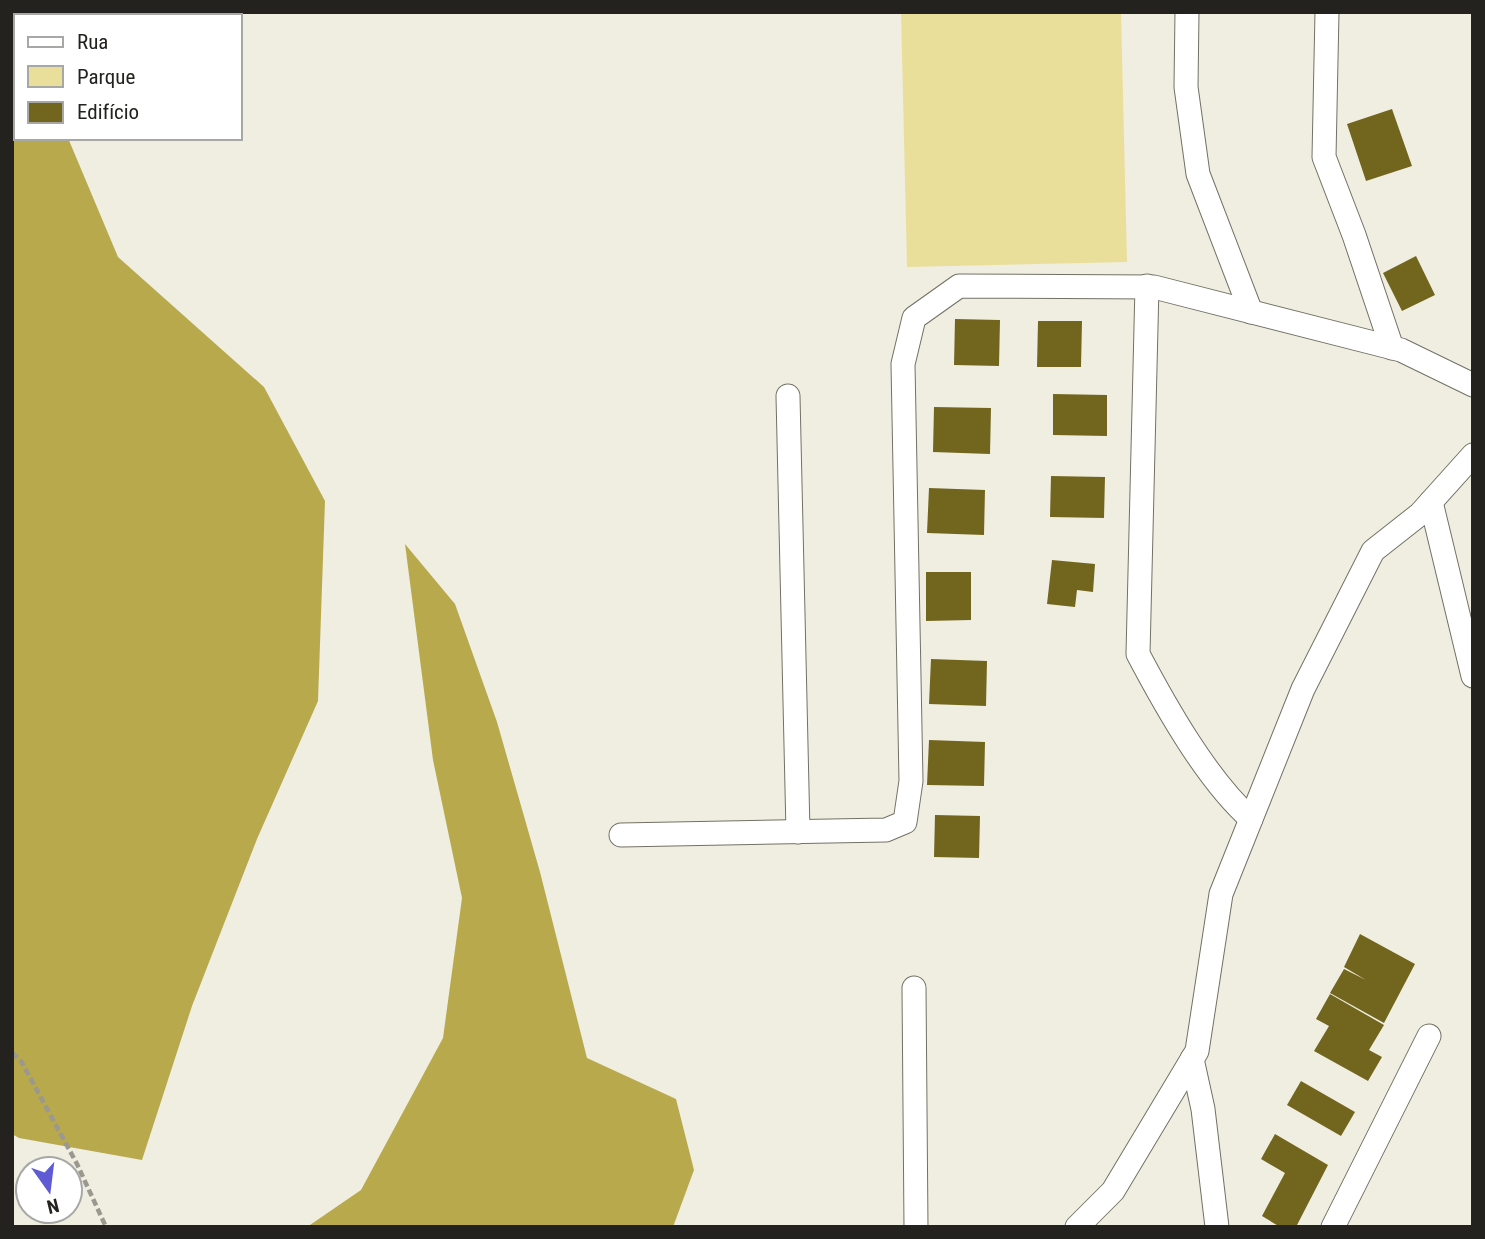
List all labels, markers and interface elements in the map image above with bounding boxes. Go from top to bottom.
legend [14,14,242,140]
text: Rua [77,30,108,54]
text: Parque [77,65,135,89]
text: Edifício [77,100,139,124]
north arrow [14,1155,84,1225]
text: N [45,1193,61,1219]

